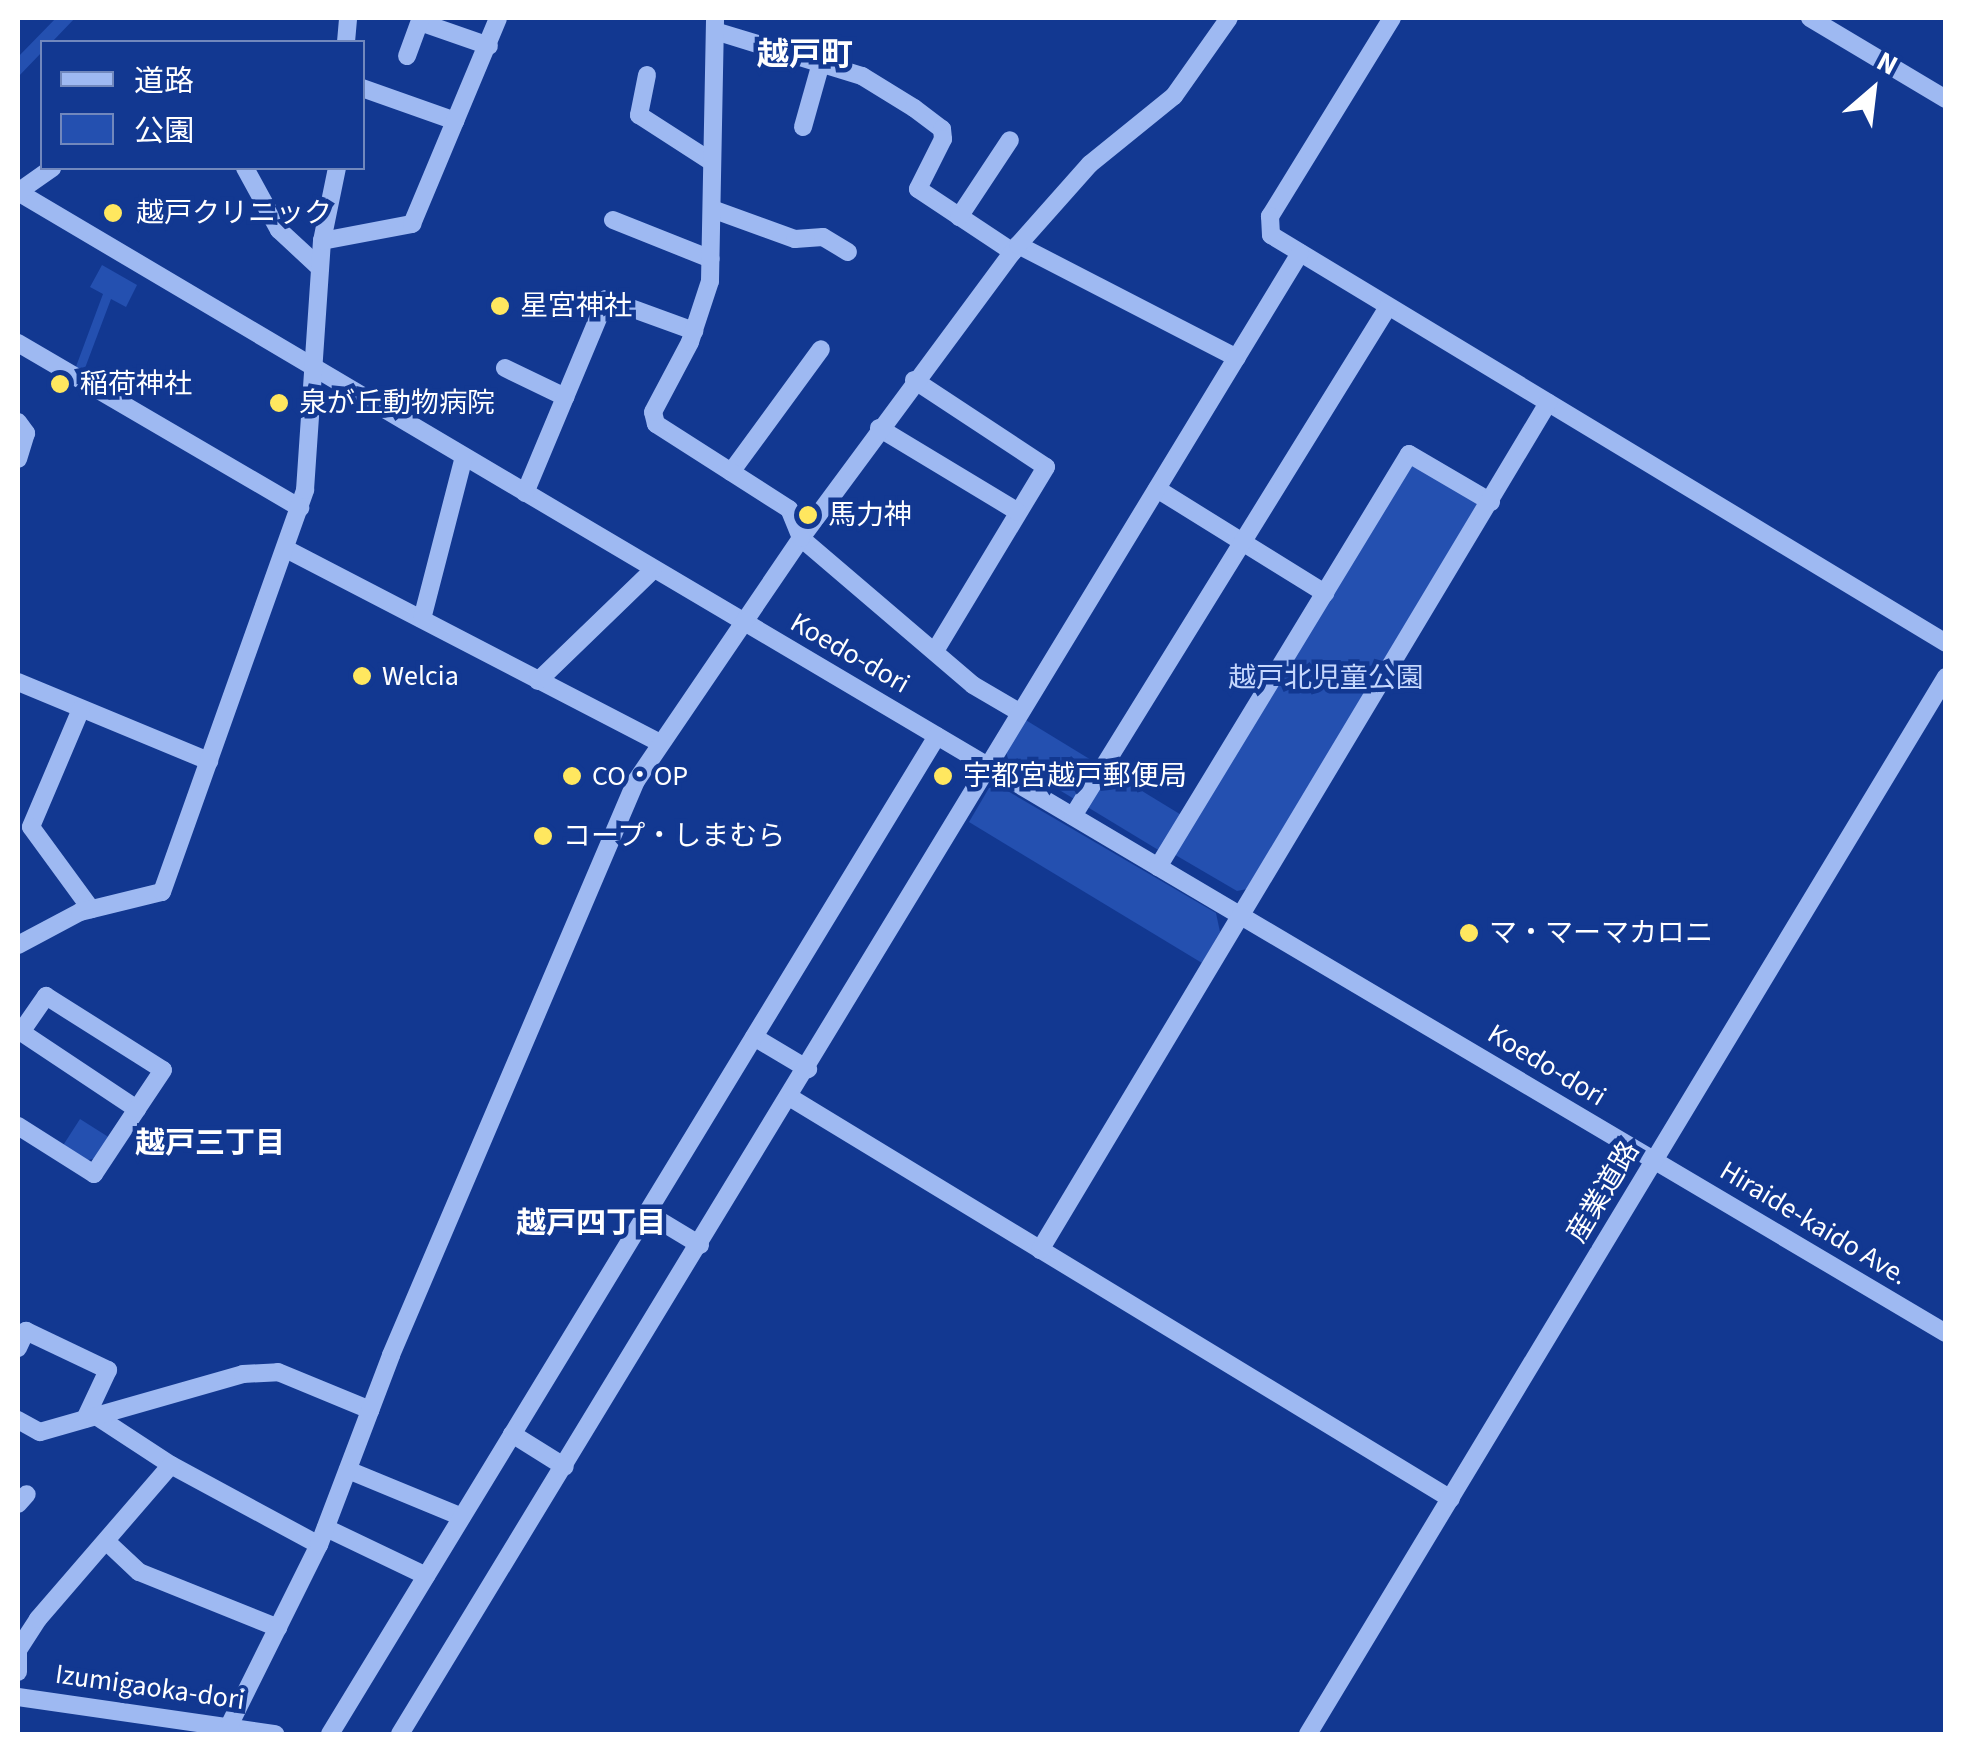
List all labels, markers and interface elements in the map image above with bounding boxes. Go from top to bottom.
district label: 越戸町 [757,36,853,74]
legend [40,40,365,170]
north arrow [1823,40,1923,140]
text: N [1869,41,1905,86]
text: 道路 [134,60,194,103]
text: 公園 [134,110,194,153]
place label: 越戸クリニック [136,196,332,230]
marker: 越戸クリニック [100,200,126,226]
place label: 星宮神社 [520,289,632,323]
marker: 星宮神社 [489,295,511,317]
place label: 稲荷神社 [80,367,192,401]
marker: 稲荷神社 [49,373,71,395]
place label: 泉が丘動物病院 [299,386,495,420]
marker: 泉が丘動物病院 [268,392,290,414]
place label: 馬力神 [828,498,912,532]
marker: 馬力神 [797,504,819,526]
street label: Koedo-dori [784,605,916,701]
place label: Welcia [382,659,459,693]
park label: 越戸北児童公園 [1228,661,1424,695]
marker: Welcia [351,665,373,687]
place label: CO・OP [592,759,688,793]
place label: 宇都宮越戸郵便局 [963,759,1187,793]
marker: CO・OP [561,765,583,787]
marker: 宇都宮越戸郵便局 [932,765,954,787]
place label: コープ・しまむら [563,819,787,853]
marker: コープ・しまむら [532,825,554,847]
place label: マ・マーマカロニ [1489,916,1713,950]
marker: マ・マーマカロニ [1458,922,1480,944]
street label: Koedo-dori [1482,1017,1612,1113]
district label: 越戸三丁目 [135,1126,285,1162]
street label: 産業道路 [1560,1135,1646,1249]
street label: Hiraide-kaido Ave. [1714,1154,1914,1292]
district label: 越戸四丁目 [516,1206,666,1242]
street label: Izumigaoka-dori [53,1657,247,1717]

